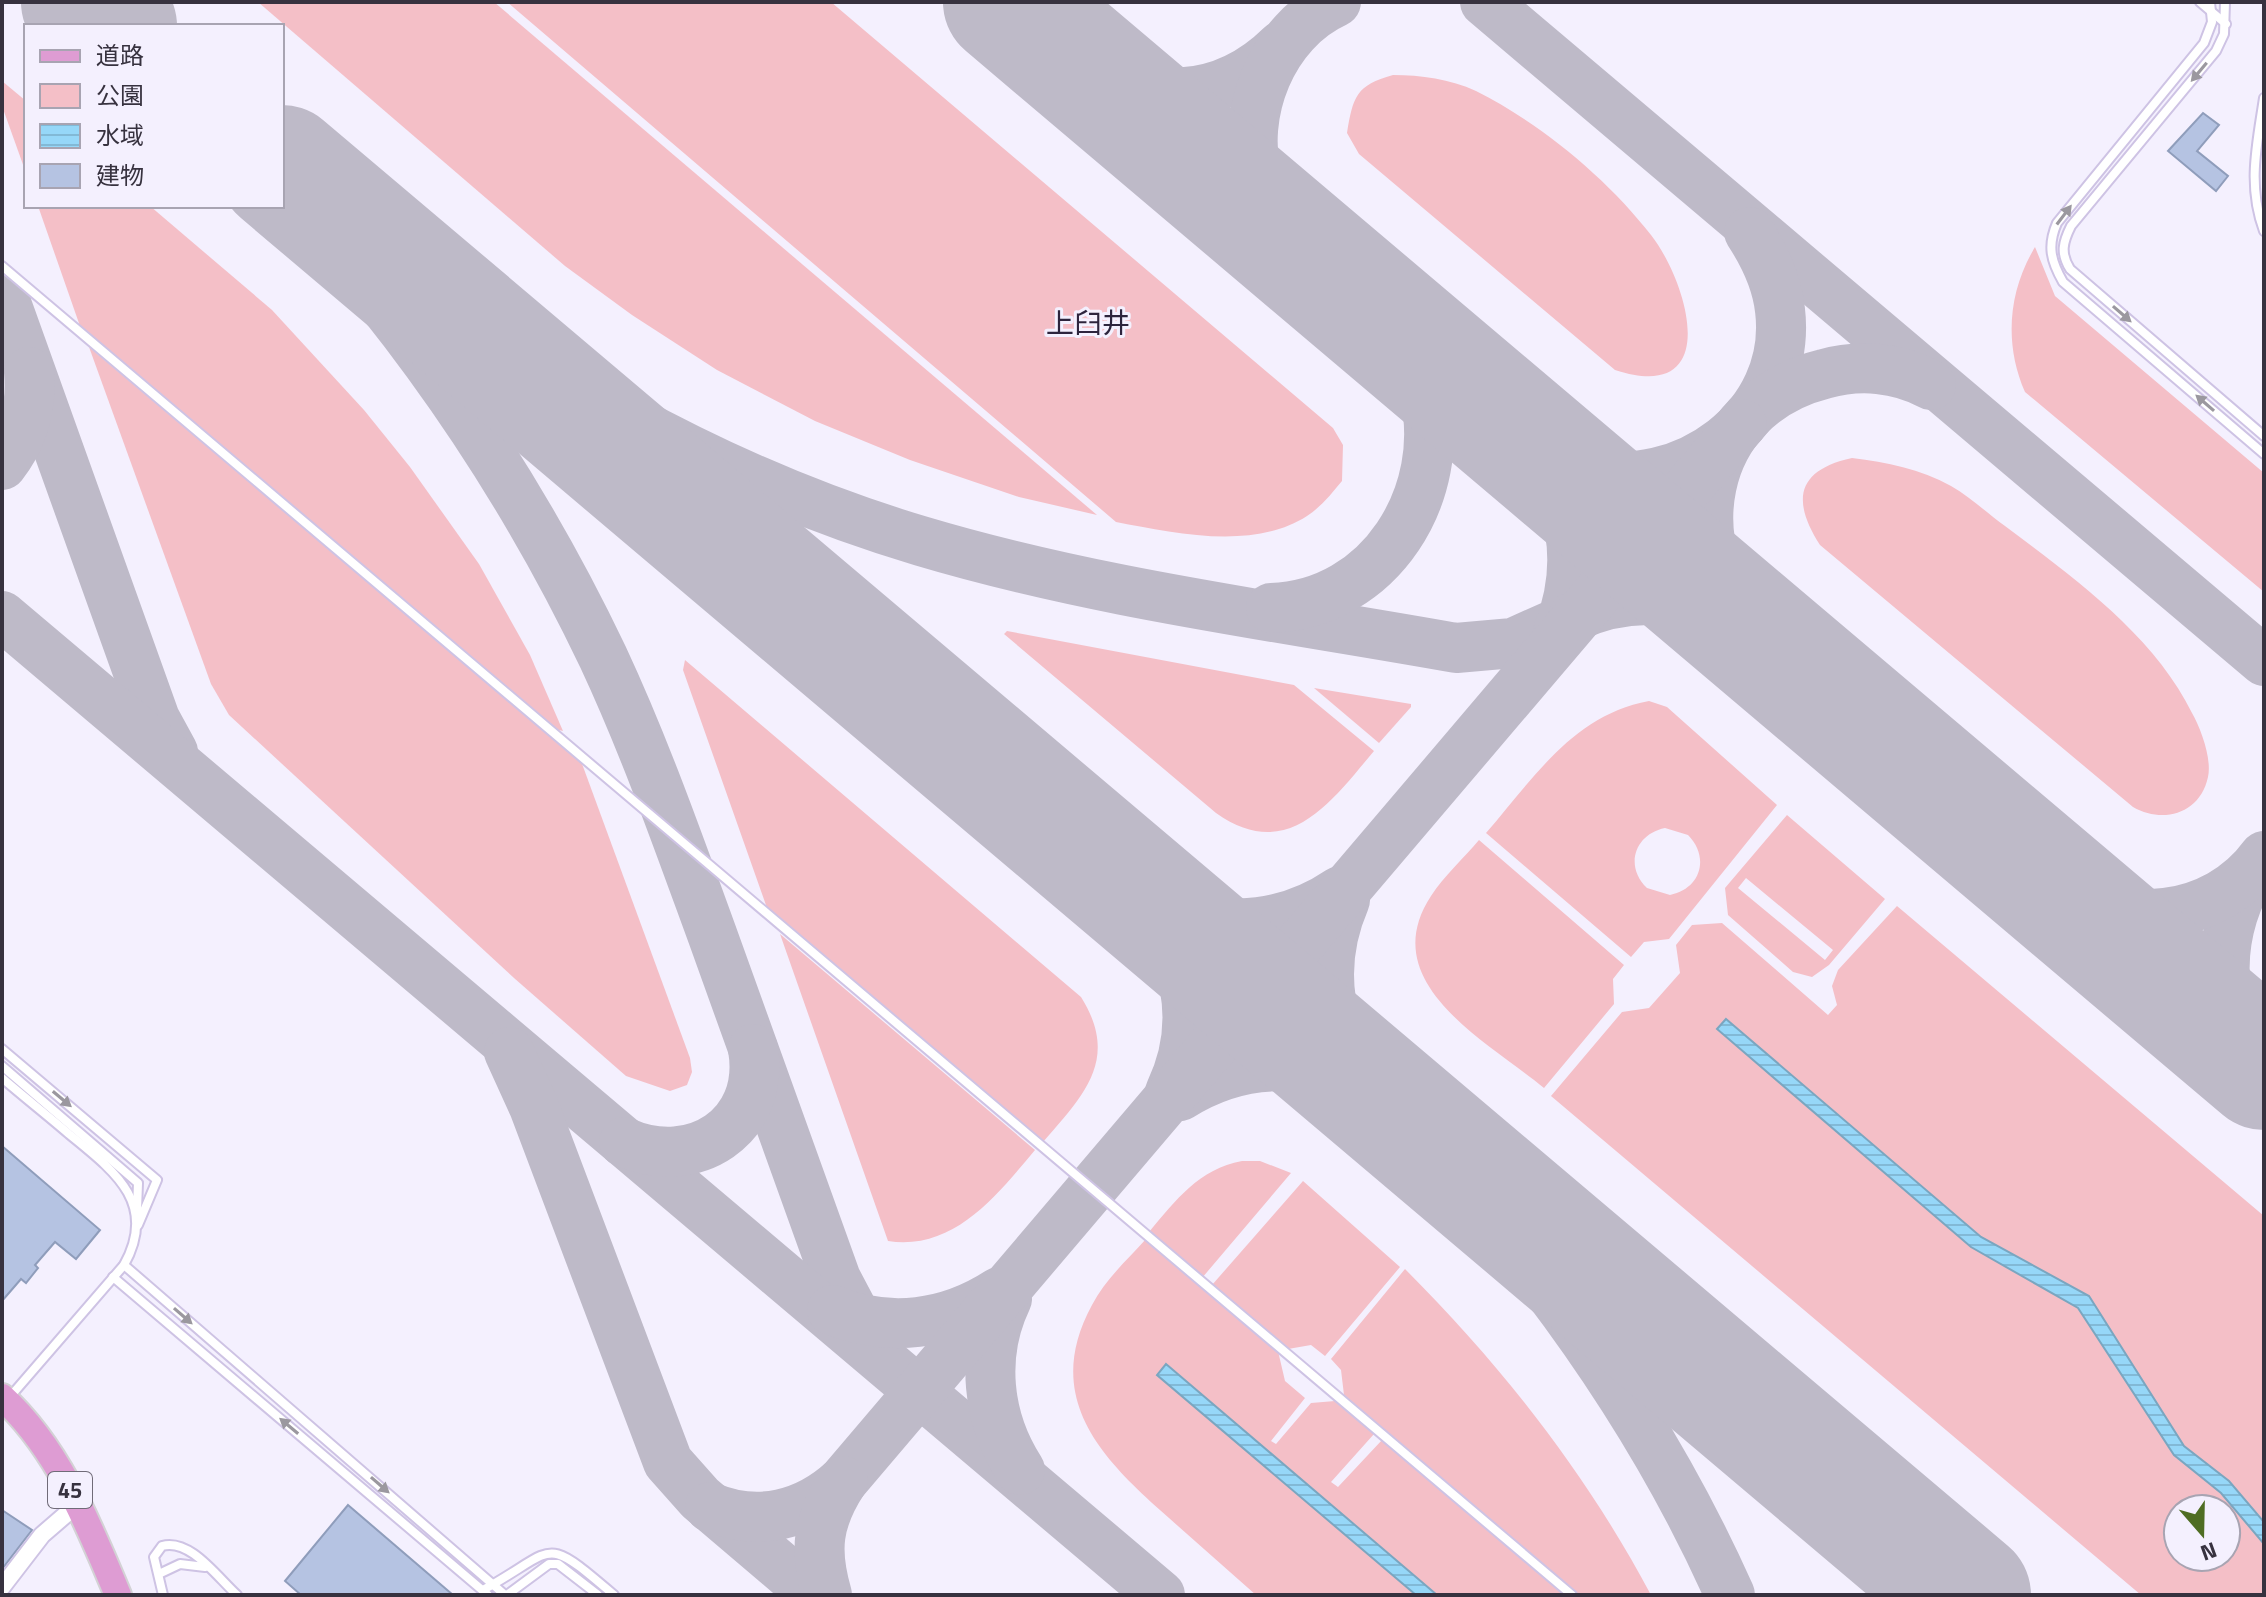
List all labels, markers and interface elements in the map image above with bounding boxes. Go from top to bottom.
legend [24,24,284,208]
text: 道路 [96,37,144,73]
one-way arrow [2191,61,2208,81]
text: 公園 [96,77,144,113]
text: 水域 [96,117,144,153]
text: 建物 [96,157,144,193]
one-way arrow [2056,205,2072,225]
district label: 上臼井 [1046,301,1130,344]
one-way arrow [2112,305,2132,322]
one-way arrow [2195,395,2214,413]
one-way arrow [52,1090,72,1107]
one-way arrow [172,1307,192,1324]
one-way arrow [280,1418,300,1435]
road number: 45 [48,1472,92,1508]
one-way arrow [370,1476,390,1493]
north arrow [2162,1493,2242,1573]
text: N [2196,1533,2222,1570]

